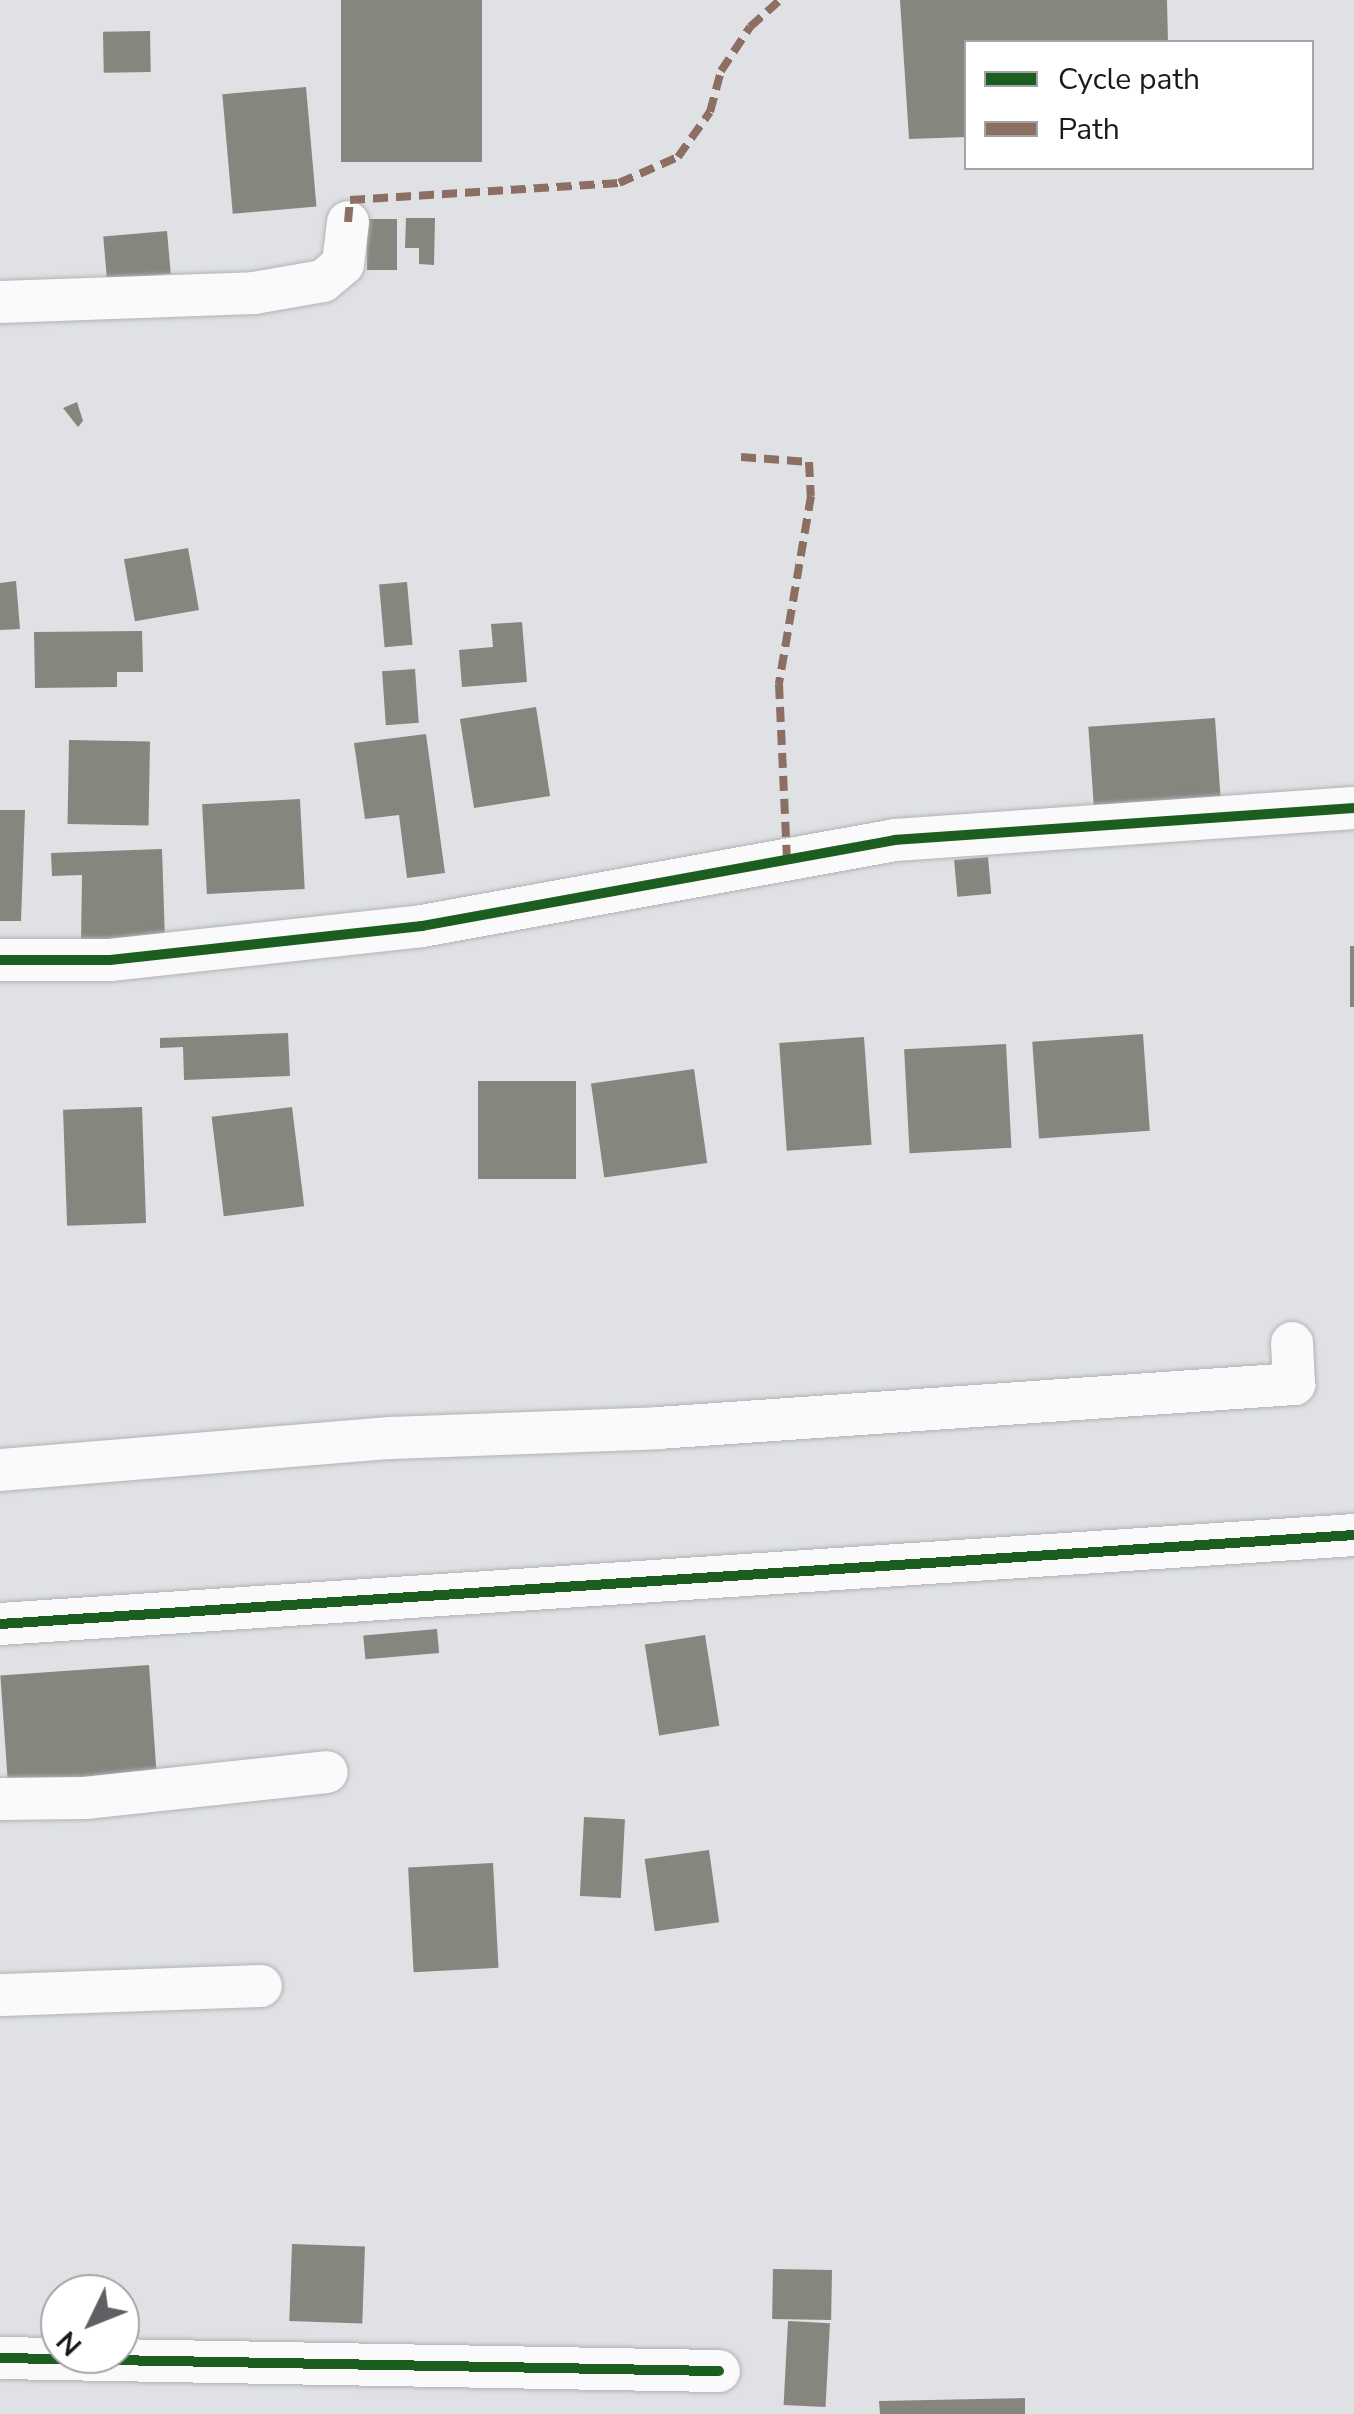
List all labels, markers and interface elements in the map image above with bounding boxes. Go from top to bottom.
legend [964,40,1314,170]
text: Cycle path [1058,59,1200,100]
text: Path [1058,109,1120,150]
north arrow [40,2274,140,2374]
text: N [48,2322,91,2364]

